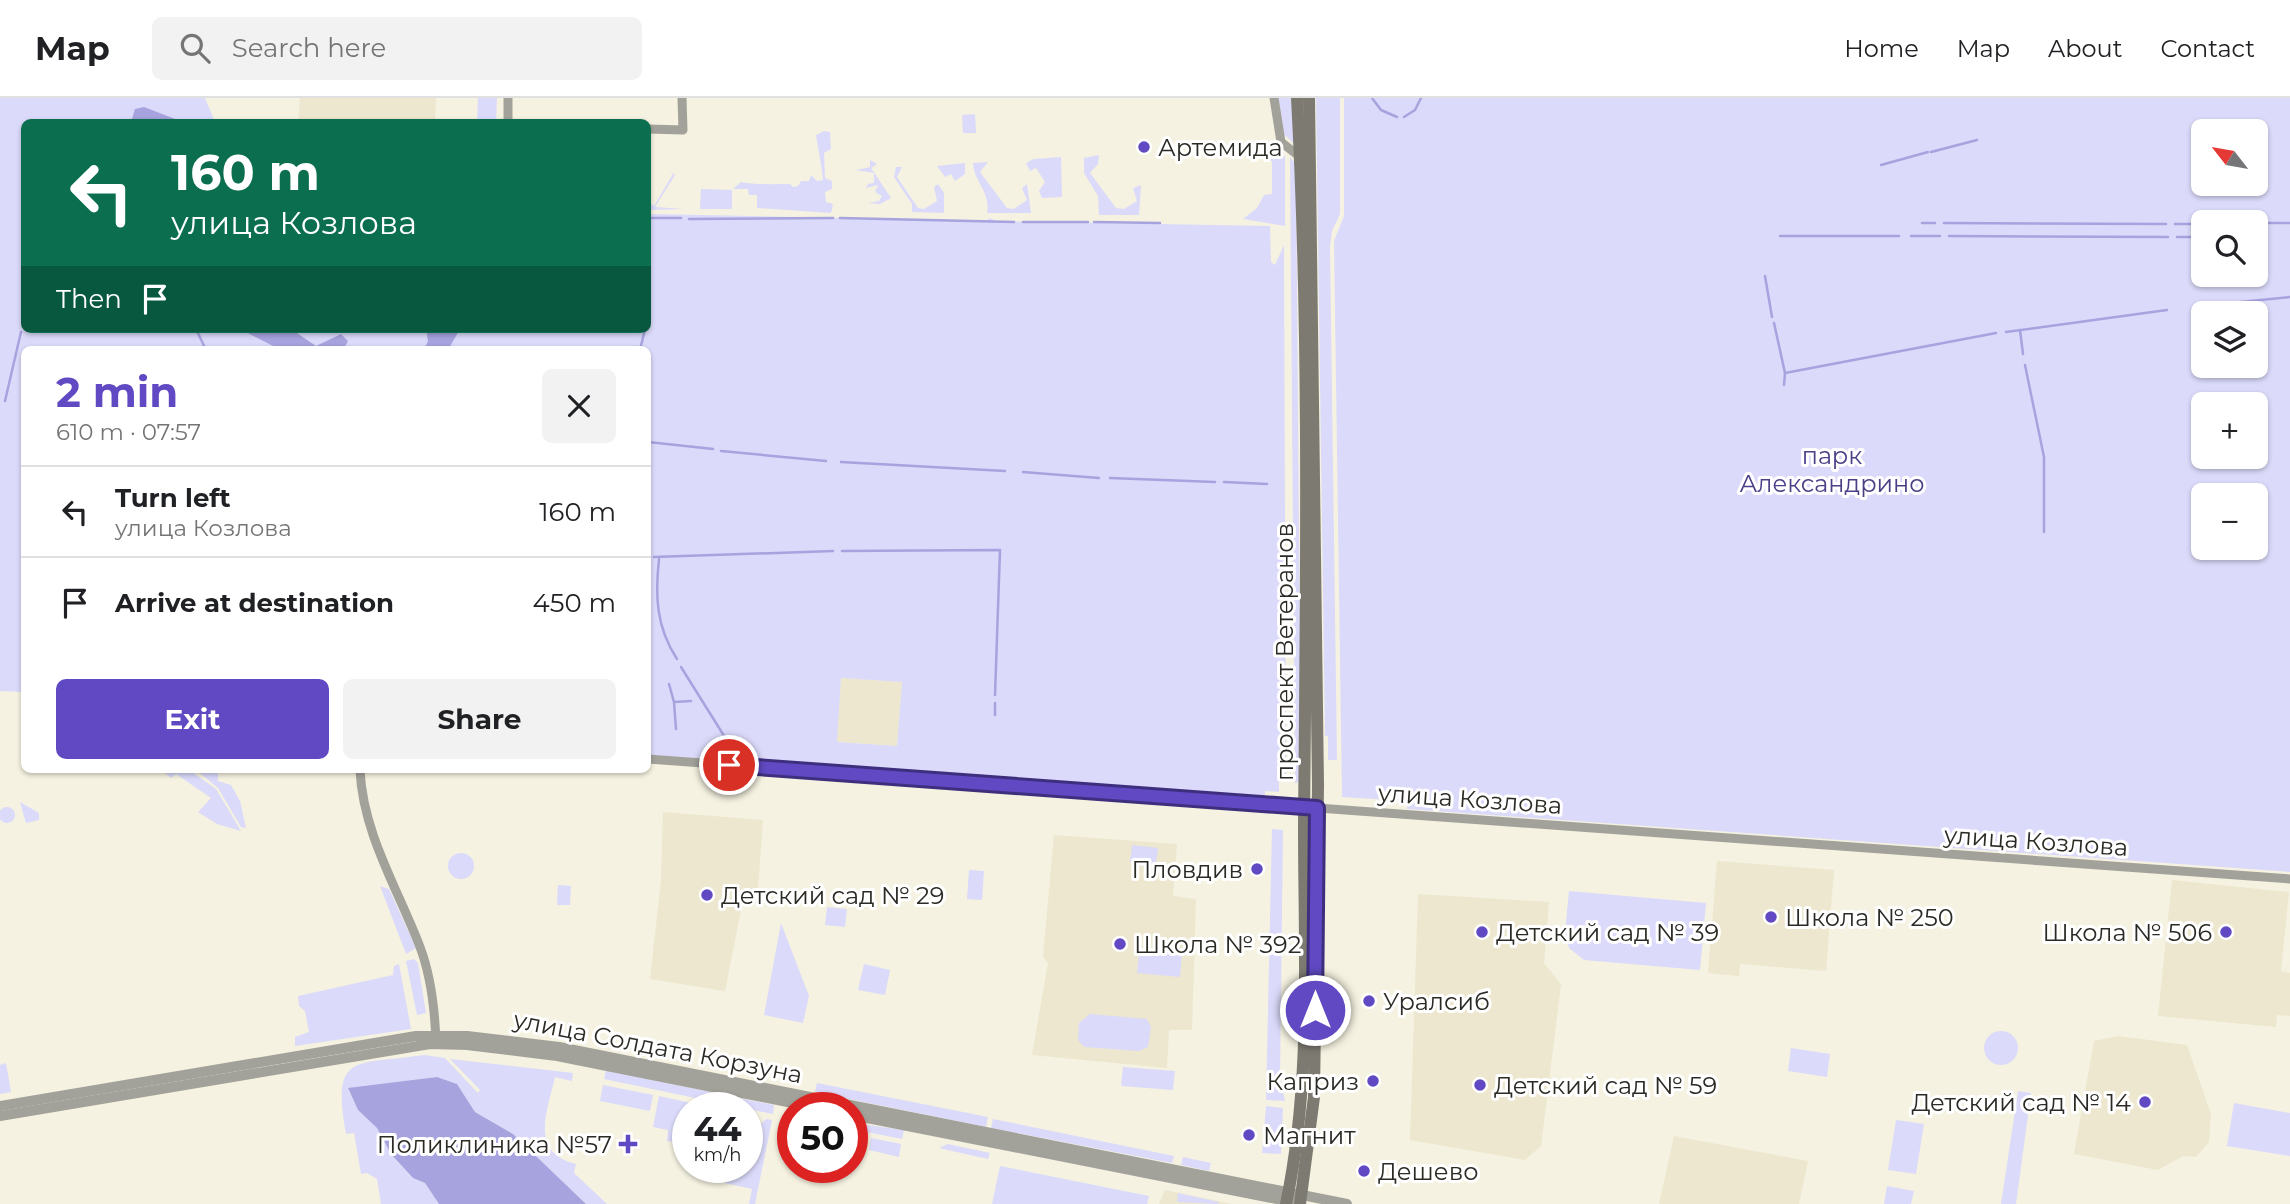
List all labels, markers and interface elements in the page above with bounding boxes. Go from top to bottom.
search box [152,17,642,80]
text: Map [35,28,110,68]
icon: search [176,29,214,67]
text: Search here [232,32,386,64]
text: Home [1844,34,1919,63]
text: Map [1957,34,2010,63]
text: About [2048,34,2122,63]
text: Contact [2160,34,2255,63]
north arrow [2191,119,2268,196]
map controls [2191,119,2268,560]
place label: Артемида [1158,133,1283,162]
marker: Артемида [1136,139,1152,155]
text: 160 m [171,143,320,202]
icon: left [56,147,147,238]
text: улица Козлова [171,203,417,242]
button: search [2191,210,2268,287]
icon: arrive [136,280,174,318]
text: Then [56,283,122,315]
button: layers [2191,301,2268,378]
text: 2 min [56,366,178,418]
button: close [542,369,616,443]
button: + [2191,392,2268,469]
text: 610 m · 07:57 [56,418,201,446]
park label: парк Александрино [1739,441,1925,498]
text: Turn left [115,482,231,514]
button: − [2191,483,2268,560]
icon: left [56,493,94,531]
text: 160 m [539,496,616,528]
text: улица Козлова [115,514,292,542]
street label: проспект Ветеранов [1270,523,1299,781]
icon: arrive [56,584,94,622]
text: Arrive at destination [115,587,394,619]
text: 450 m [533,587,616,619]
button: Exit [56,679,329,759]
button: Share [343,679,616,759]
pin [699,735,759,795]
icon: arrive [710,746,748,784]
street label: улица Козлова [1376,778,1563,820]
street label: улица Козлова [1942,820,2129,862]
place label: Пловдив [1131,855,1243,884]
marker: Пловдив [1249,861,1265,877]
place label: Детский сад № 29 [721,881,944,910]
marker: Детский сад № 29 [699,887,715,903]
place label: Школа № 250 [1785,903,1954,932]
marker: Школа № 250 [1763,909,1779,925]
place label: Детский сад № 39 [1496,918,1719,947]
place label: Школа № 506 [2042,918,2212,947]
marker: Детский сад № 39 [1474,924,1490,940]
marker: Школа № 506 [2218,924,2234,940]
place label: Школа № 392 [1134,930,1301,959]
marker: Школа № 392 [1112,936,1128,952]
position arrow [1278,973,1352,1047]
place label: Уралсиб [1383,987,1490,1016]
marker: Уралсиб [1361,993,1377,1009]
street label: улица Солдата Корзуна [510,1005,805,1089]
place label: Каприз [1267,1067,1359,1096]
place label: Детский сад № 59 [1494,1071,1717,1100]
marker: Каприз [1365,1073,1381,1089]
marker: Детский сад № 59 [1472,1077,1488,1093]
place label: Детский сад № 14 [1911,1088,2131,1117]
speed limit sign: 50 [777,1092,868,1183]
marker: Детский сад № 14 [2137,1094,2153,1110]
text: 44 [693,1107,742,1150]
place label: Магнит [1263,1121,1356,1150]
marker: Магнит [1241,1127,1257,1143]
place label: Поликлиника №57 [377,1130,612,1159]
marker: Поликлиника №57 [618,1134,638,1154]
text: km/h [693,1144,742,1166]
place label: Дешево [1378,1157,1479,1186]
marker: Дешево [1356,1163,1372,1179]

